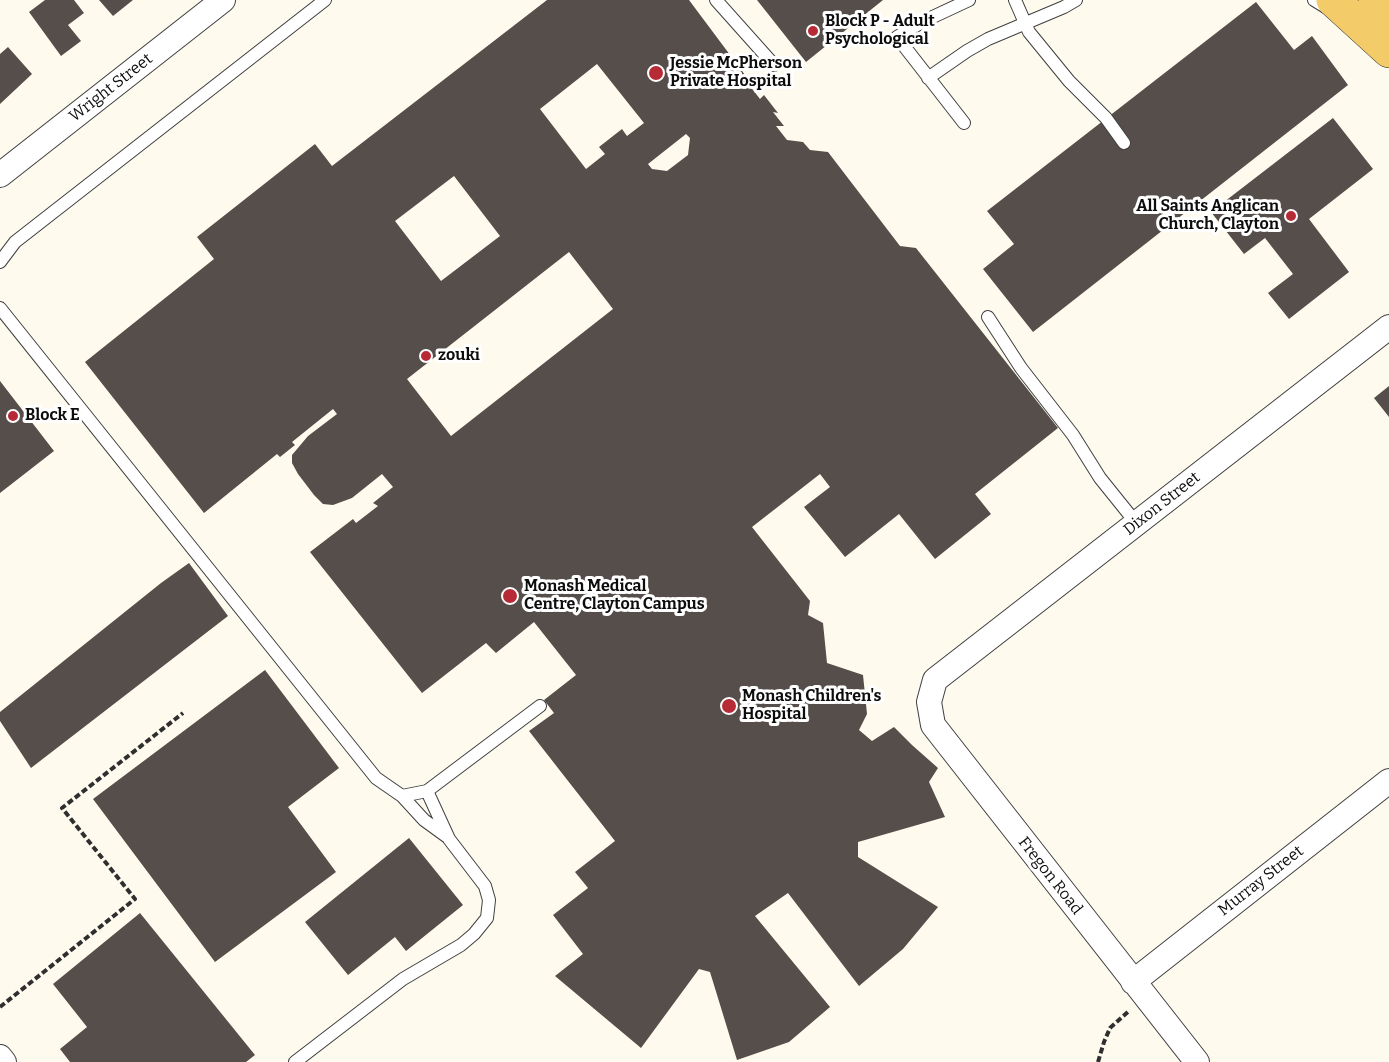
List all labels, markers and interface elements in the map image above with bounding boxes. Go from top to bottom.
place label: Block P - Adult Psychological [825,12,935,50]
marker: Block P - Adult Psychological [806,24,820,38]
street label: Wright Street [66,50,156,126]
place label: Jessie McPherson Private Hospital [670,54,802,92]
marker: Jessie McPherson Private Hospital [647,64,665,82]
place label: All Saints Anglican Church, Clayton [1136,197,1279,235]
marker: All Saints Anglican Church, Clayton [1284,209,1298,223]
place label: zouki [438,346,480,366]
marker: zouki [419,349,433,363]
place label: Block E [25,406,80,426]
marker: Block E [6,409,20,423]
street label: Dixon Street [1120,468,1204,540]
place label: Monash Medical Centre, Clayton Campus [524,577,705,615]
marker: Monash Medical Centre, Clayton Campus [501,587,519,605]
place label: Monash Children's Hospital [742,687,881,725]
marker: Monash Children's Hospital [720,697,738,715]
street label: Fregon Road [1014,833,1086,919]
street label: Murray Street [1215,842,1307,920]

